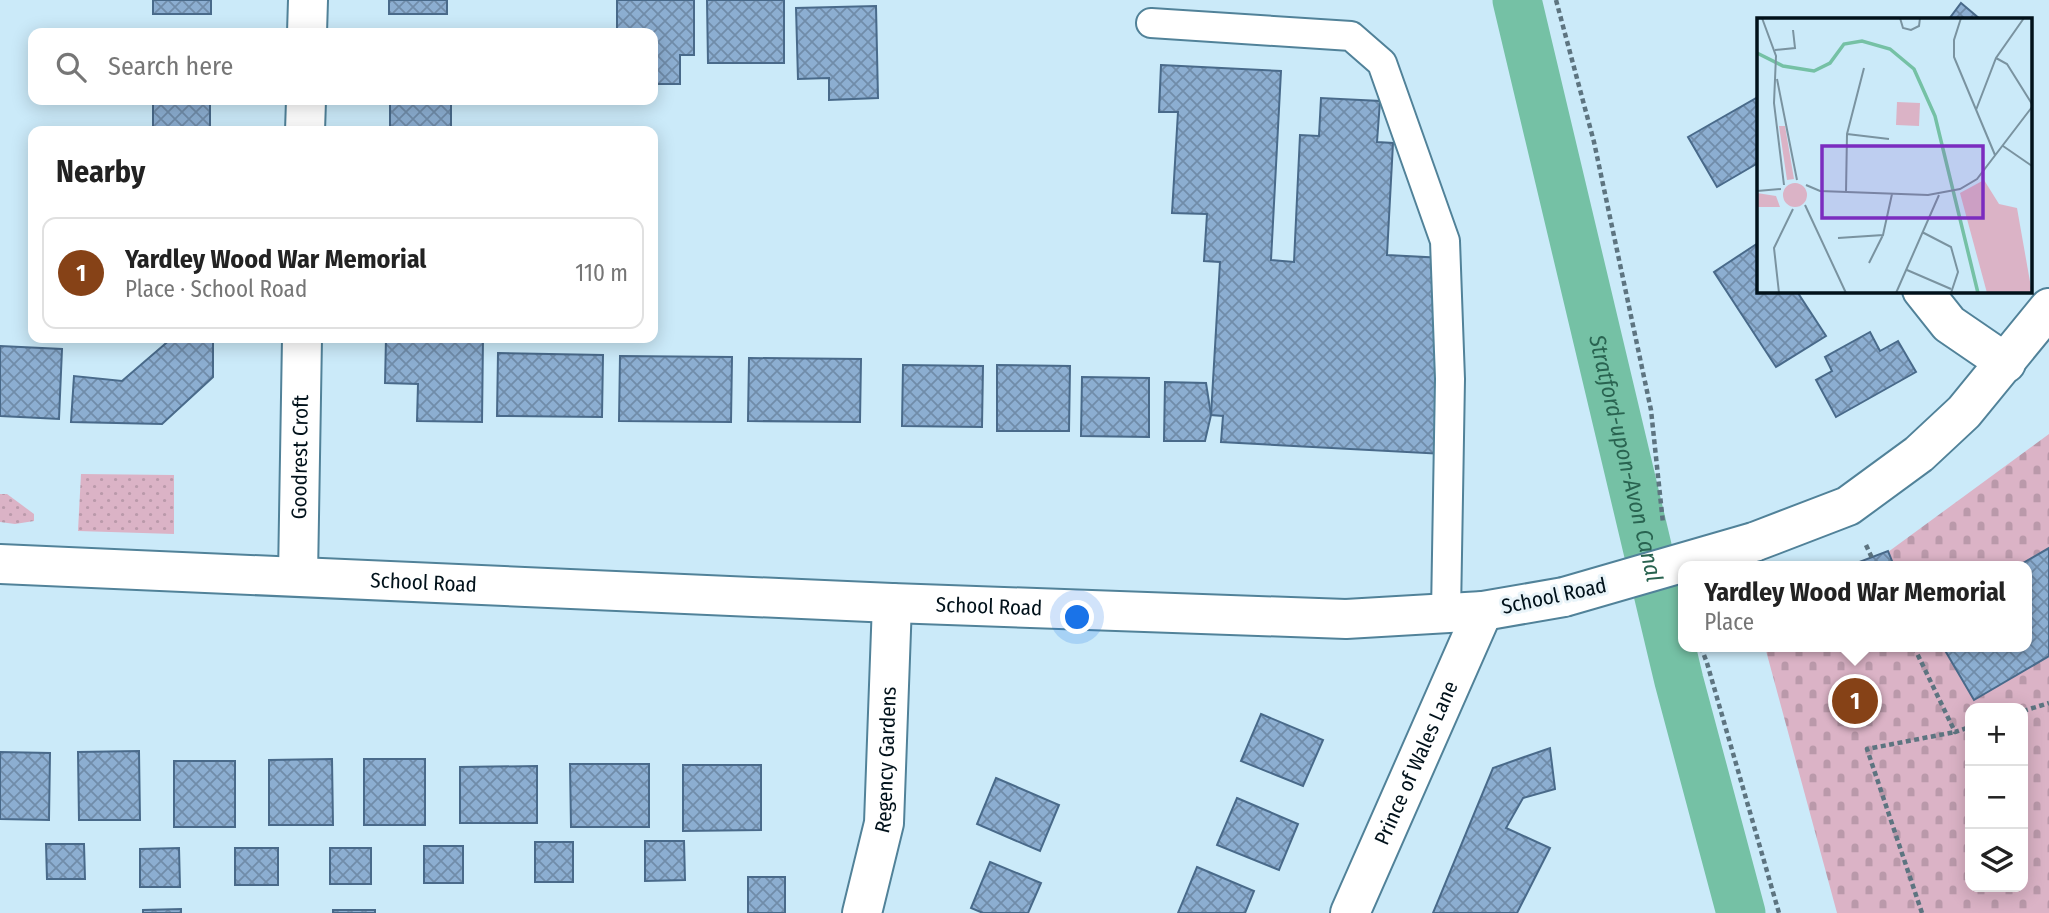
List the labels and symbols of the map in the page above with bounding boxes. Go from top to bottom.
inset map [1757,18,2032,292]
water label: Stratford-upon-Avon Canal [1583,331,1669,584]
street label: Goodrest Croft [286,394,314,520]
street label: School Road [370,567,477,598]
street label: School Road [1499,572,1609,620]
street label: School Road [935,592,1043,621]
your location [1060,600,1094,634]
pin: 1 [1832,675,1878,727]
street label: Prince of Wales Lane [1369,677,1464,849]
street label: Regency Gardens [869,686,902,836]

